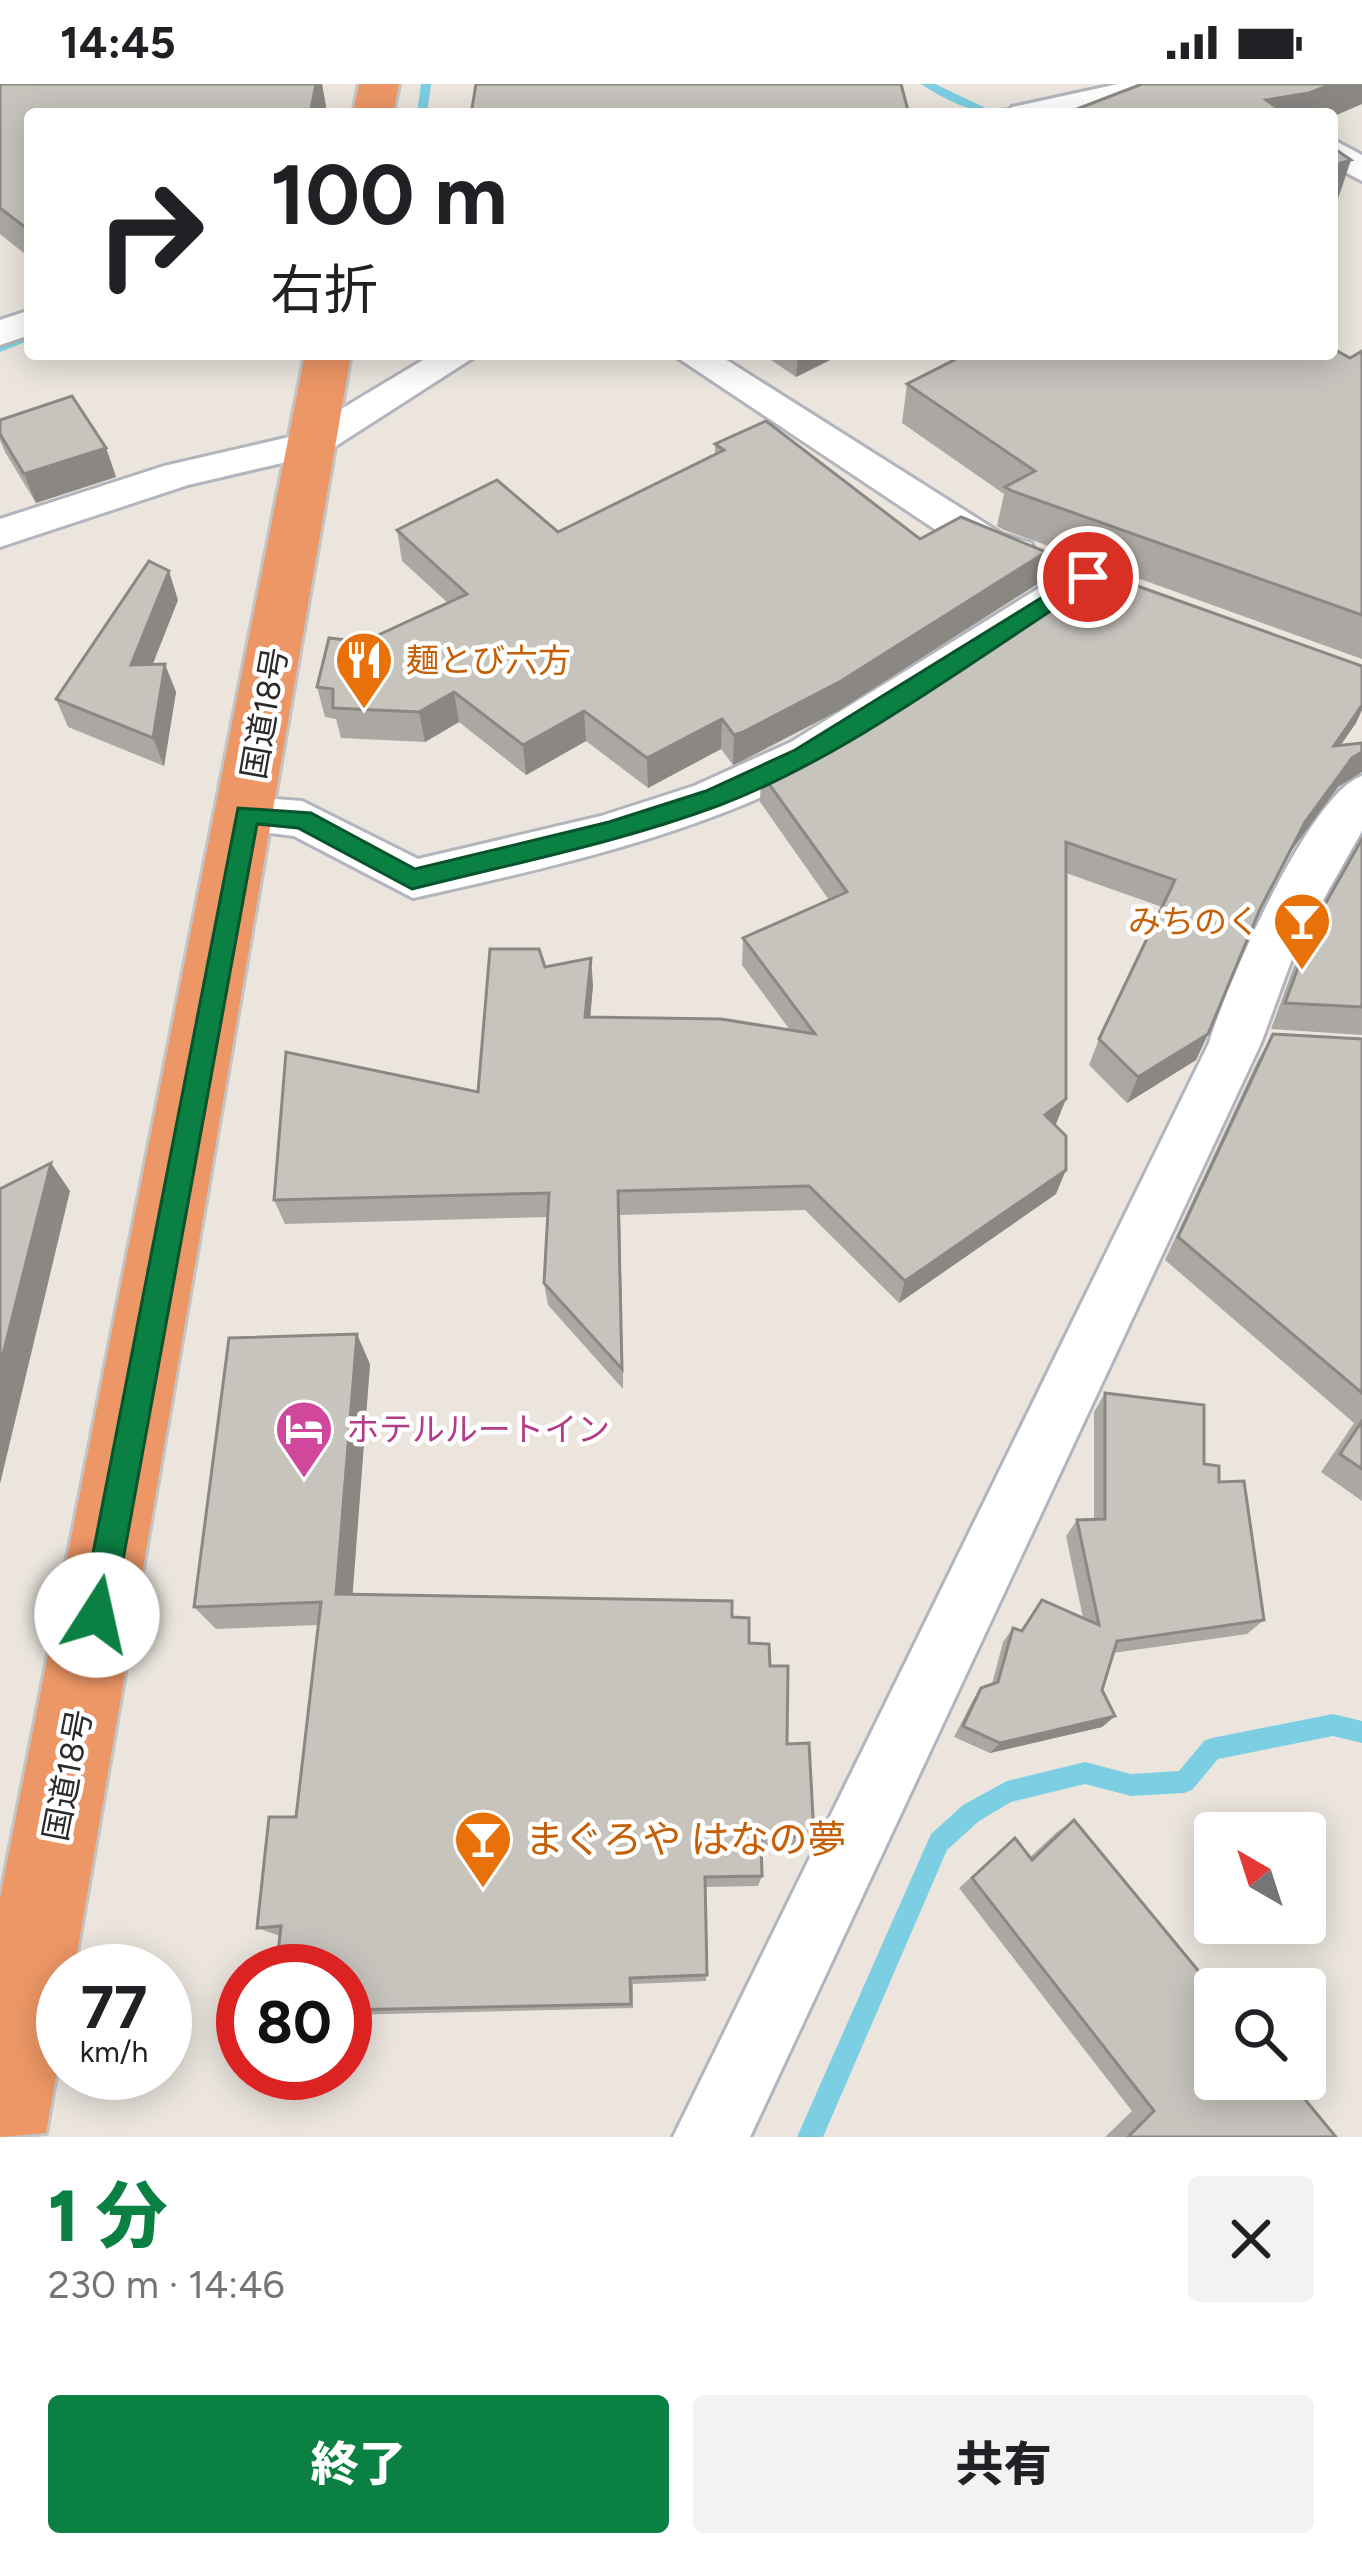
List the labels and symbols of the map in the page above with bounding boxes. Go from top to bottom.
pin [1037,526,1139,628]
restaurant icon: 麺とび六方 [333,629,395,711]
place label: 麺とび六方 [406,641,571,680]
street label: 国道18号 [234,644,295,782]
bar icon: みちのく [1271,890,1333,972]
place label: みちのく [1128,902,1260,941]
hotel icon: ホテルルートイン [273,1398,335,1480]
place label: ホテルルートイン [346,1410,610,1449]
position arrow [34,1552,160,1678]
street label: 国道18号 [36,1706,99,1844]
bar icon: まぐろや はなの夢 [452,1808,514,1890]
north arrow [1194,1812,1326,1944]
place label: まぐろや はなの夢 [525,1816,847,1863]
speed limit sign: 80 [216,1944,372,2100]

